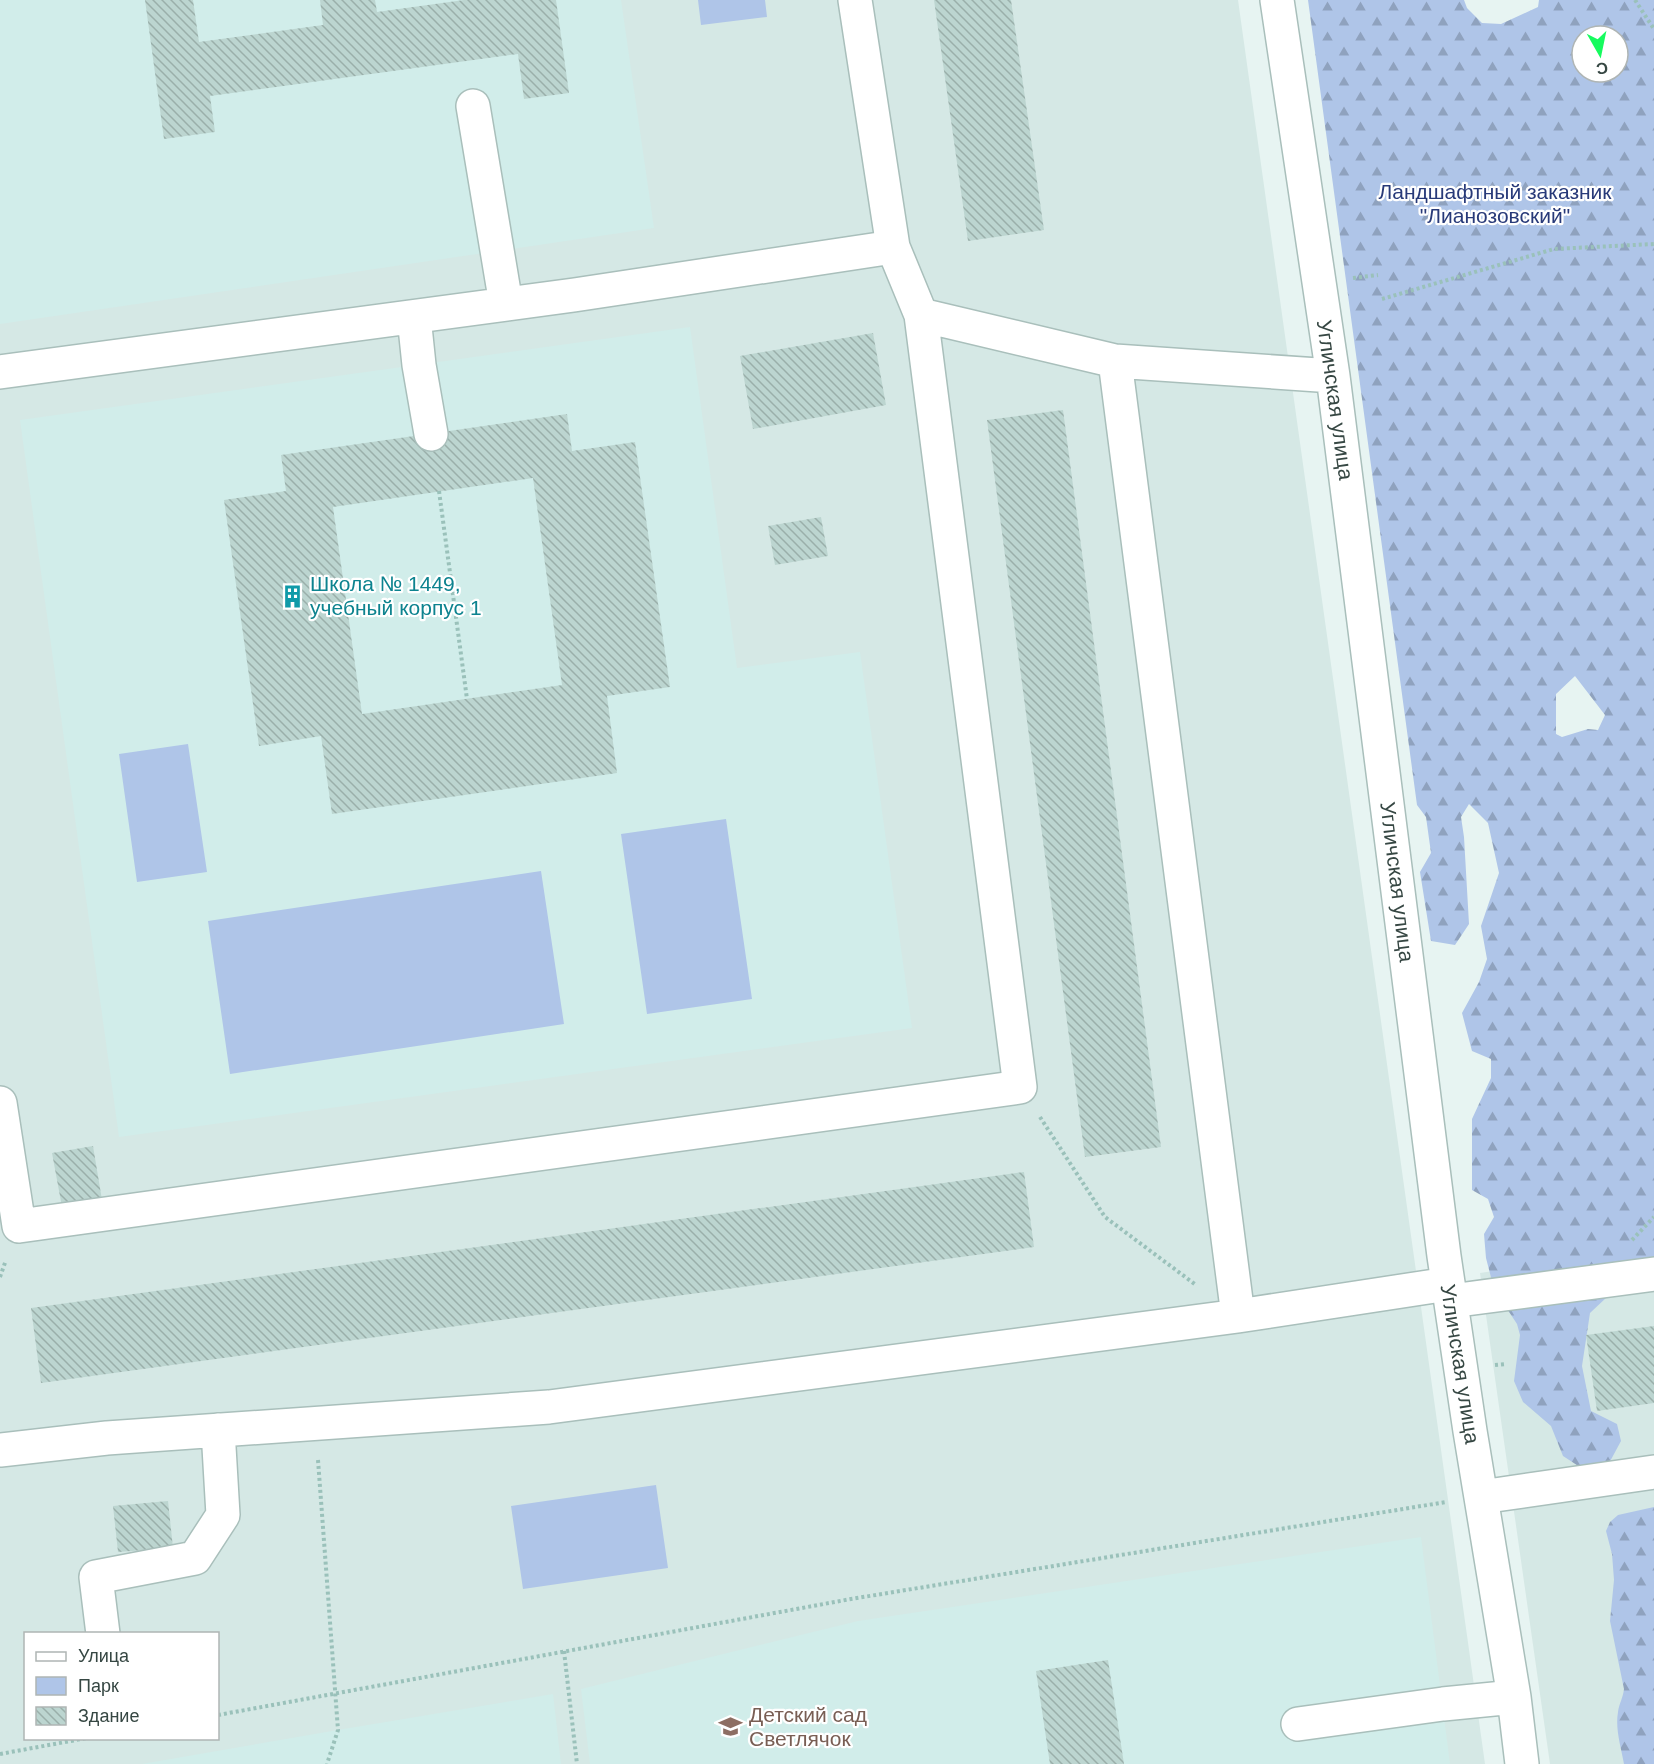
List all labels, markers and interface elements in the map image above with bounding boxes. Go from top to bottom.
north arrow [1570,24,1630,84]
text: С [1595,59,1609,78]
park label: Ландшафтный заказник "Лианозовский" [1378,180,1612,227]
street label: Угличская улица [1313,318,1358,482]
place label: Школа № 1449, учебный корпус 1 [310,572,482,619]
building icon: Школа № 1449, учебный корпус 1 [279,583,305,609]
street label: Угличская улица [1376,800,1419,964]
street label: Угличская улица [1437,1282,1485,1446]
legend [24,1632,219,1740]
text: Улица [78,1646,130,1666]
text: Парк [78,1676,119,1696]
place label: Детский сад Светлячок [749,1703,867,1750]
text: Здание [78,1706,139,1726]
school or university icon: Детский сад Светлячок [718,1714,744,1740]

